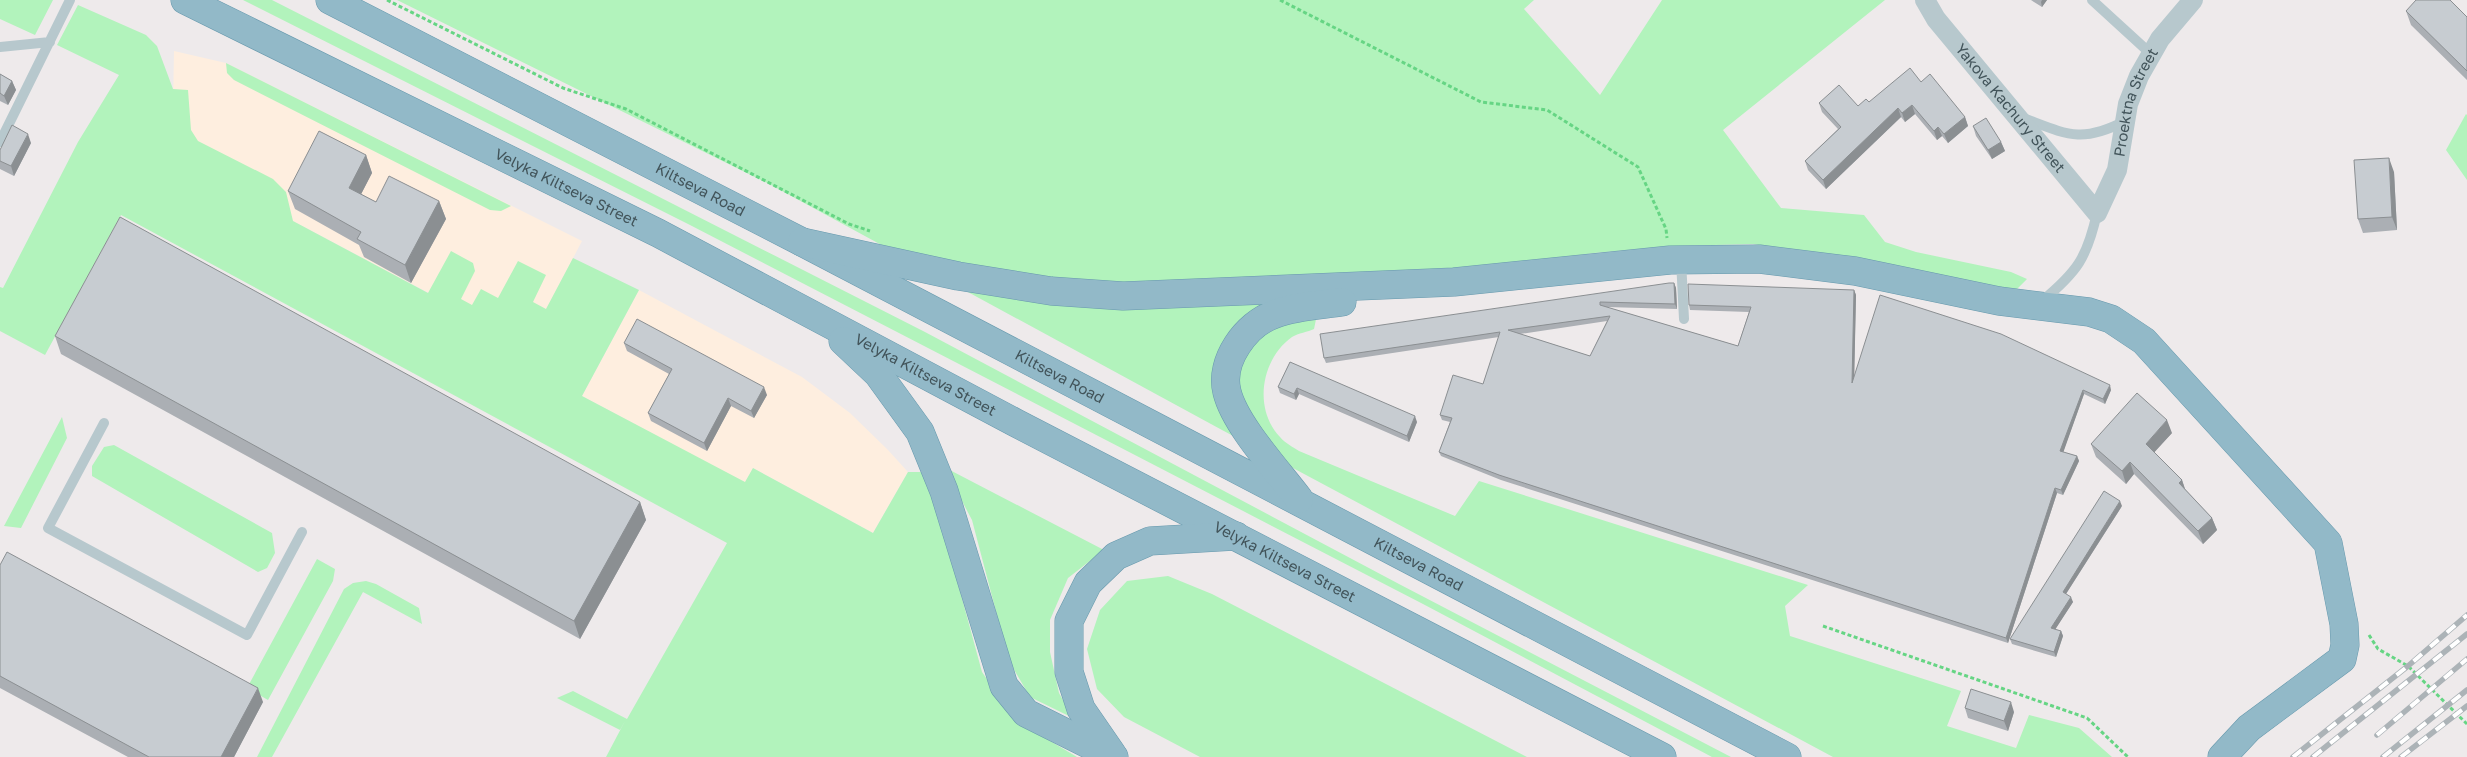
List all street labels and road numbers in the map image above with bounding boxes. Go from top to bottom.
street label: Yakova Kachury Street [1952,40,2070,176]
street label: Proektna Street [2109,45,2161,158]
street label: Velyka Kiltseva Street [492,144,641,230]
street label: Kiltseva Road [653,158,748,219]
street label: Velyka Kiltseva Street [852,329,1000,419]
street label: Kiltseva Road [1012,345,1108,406]
street label: Velyka Kiltseva Street [1211,517,1359,605]
street label: Kiltseva Road [1371,533,1467,594]

